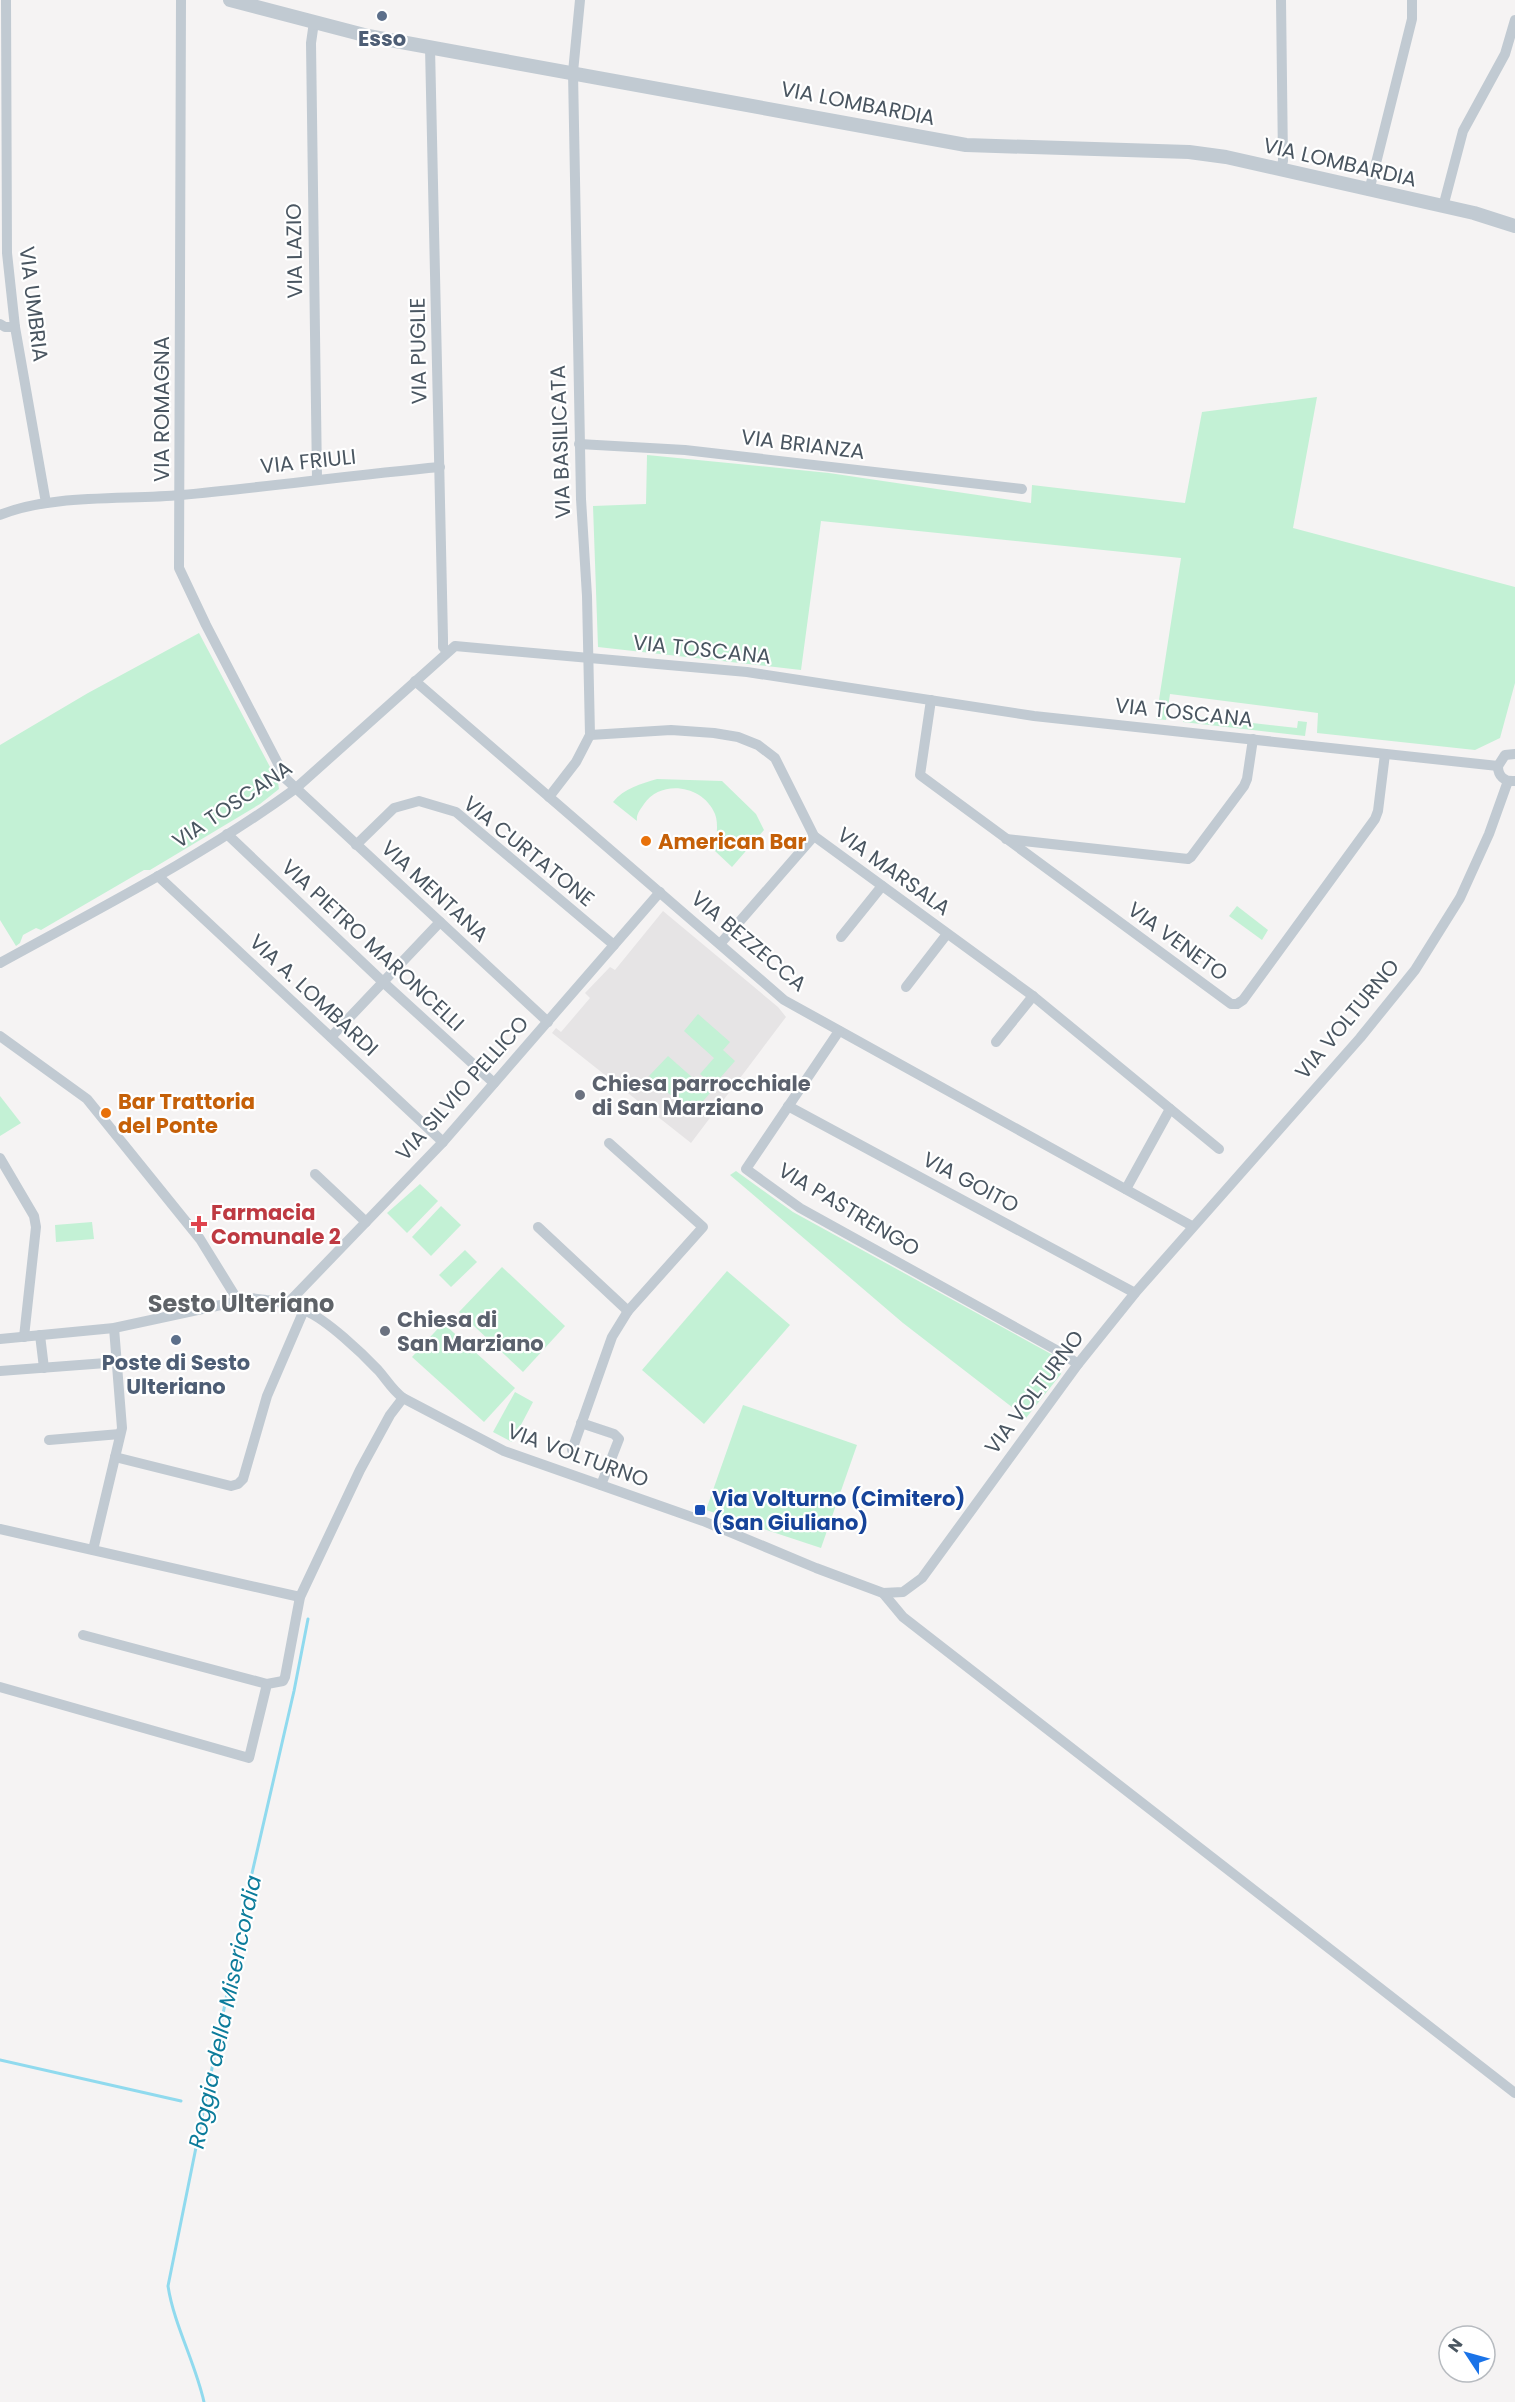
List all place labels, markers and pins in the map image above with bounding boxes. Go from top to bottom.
marker: Esso [375,9,389,23]
place label: Esso [358,24,406,53]
place label: American Bar [658,827,807,856]
marker: American Bar [639,834,653,848]
place label: Chiesa parrocchiale di San Marziano [592,1069,811,1122]
place label: Bar Trattoria del Ponte [118,1087,255,1140]
marker: Chiesa parrocchiale di San Marziano [573,1088,587,1102]
marker: Bar Trattoria del Ponte [99,1106,113,1120]
place label: Farmacia Comunale 2 [211,1198,341,1251]
marker: Farmacia Comunale 2 [192,1217,206,1231]
place label: Chiesa di San Marziano [397,1305,544,1358]
marker: Chiesa di San Marziano [378,1324,392,1338]
marker: Poste di Sesto Ulteriano [169,1333,183,1347]
place label: Poste di Sesto Ulteriano [102,1348,250,1401]
place label: Via Volturno (Cimitero) (San Giuliano) [712,1484,965,1537]
marker: Via Volturno (Cimitero) (San Giuliano) [693,1503,707,1517]

